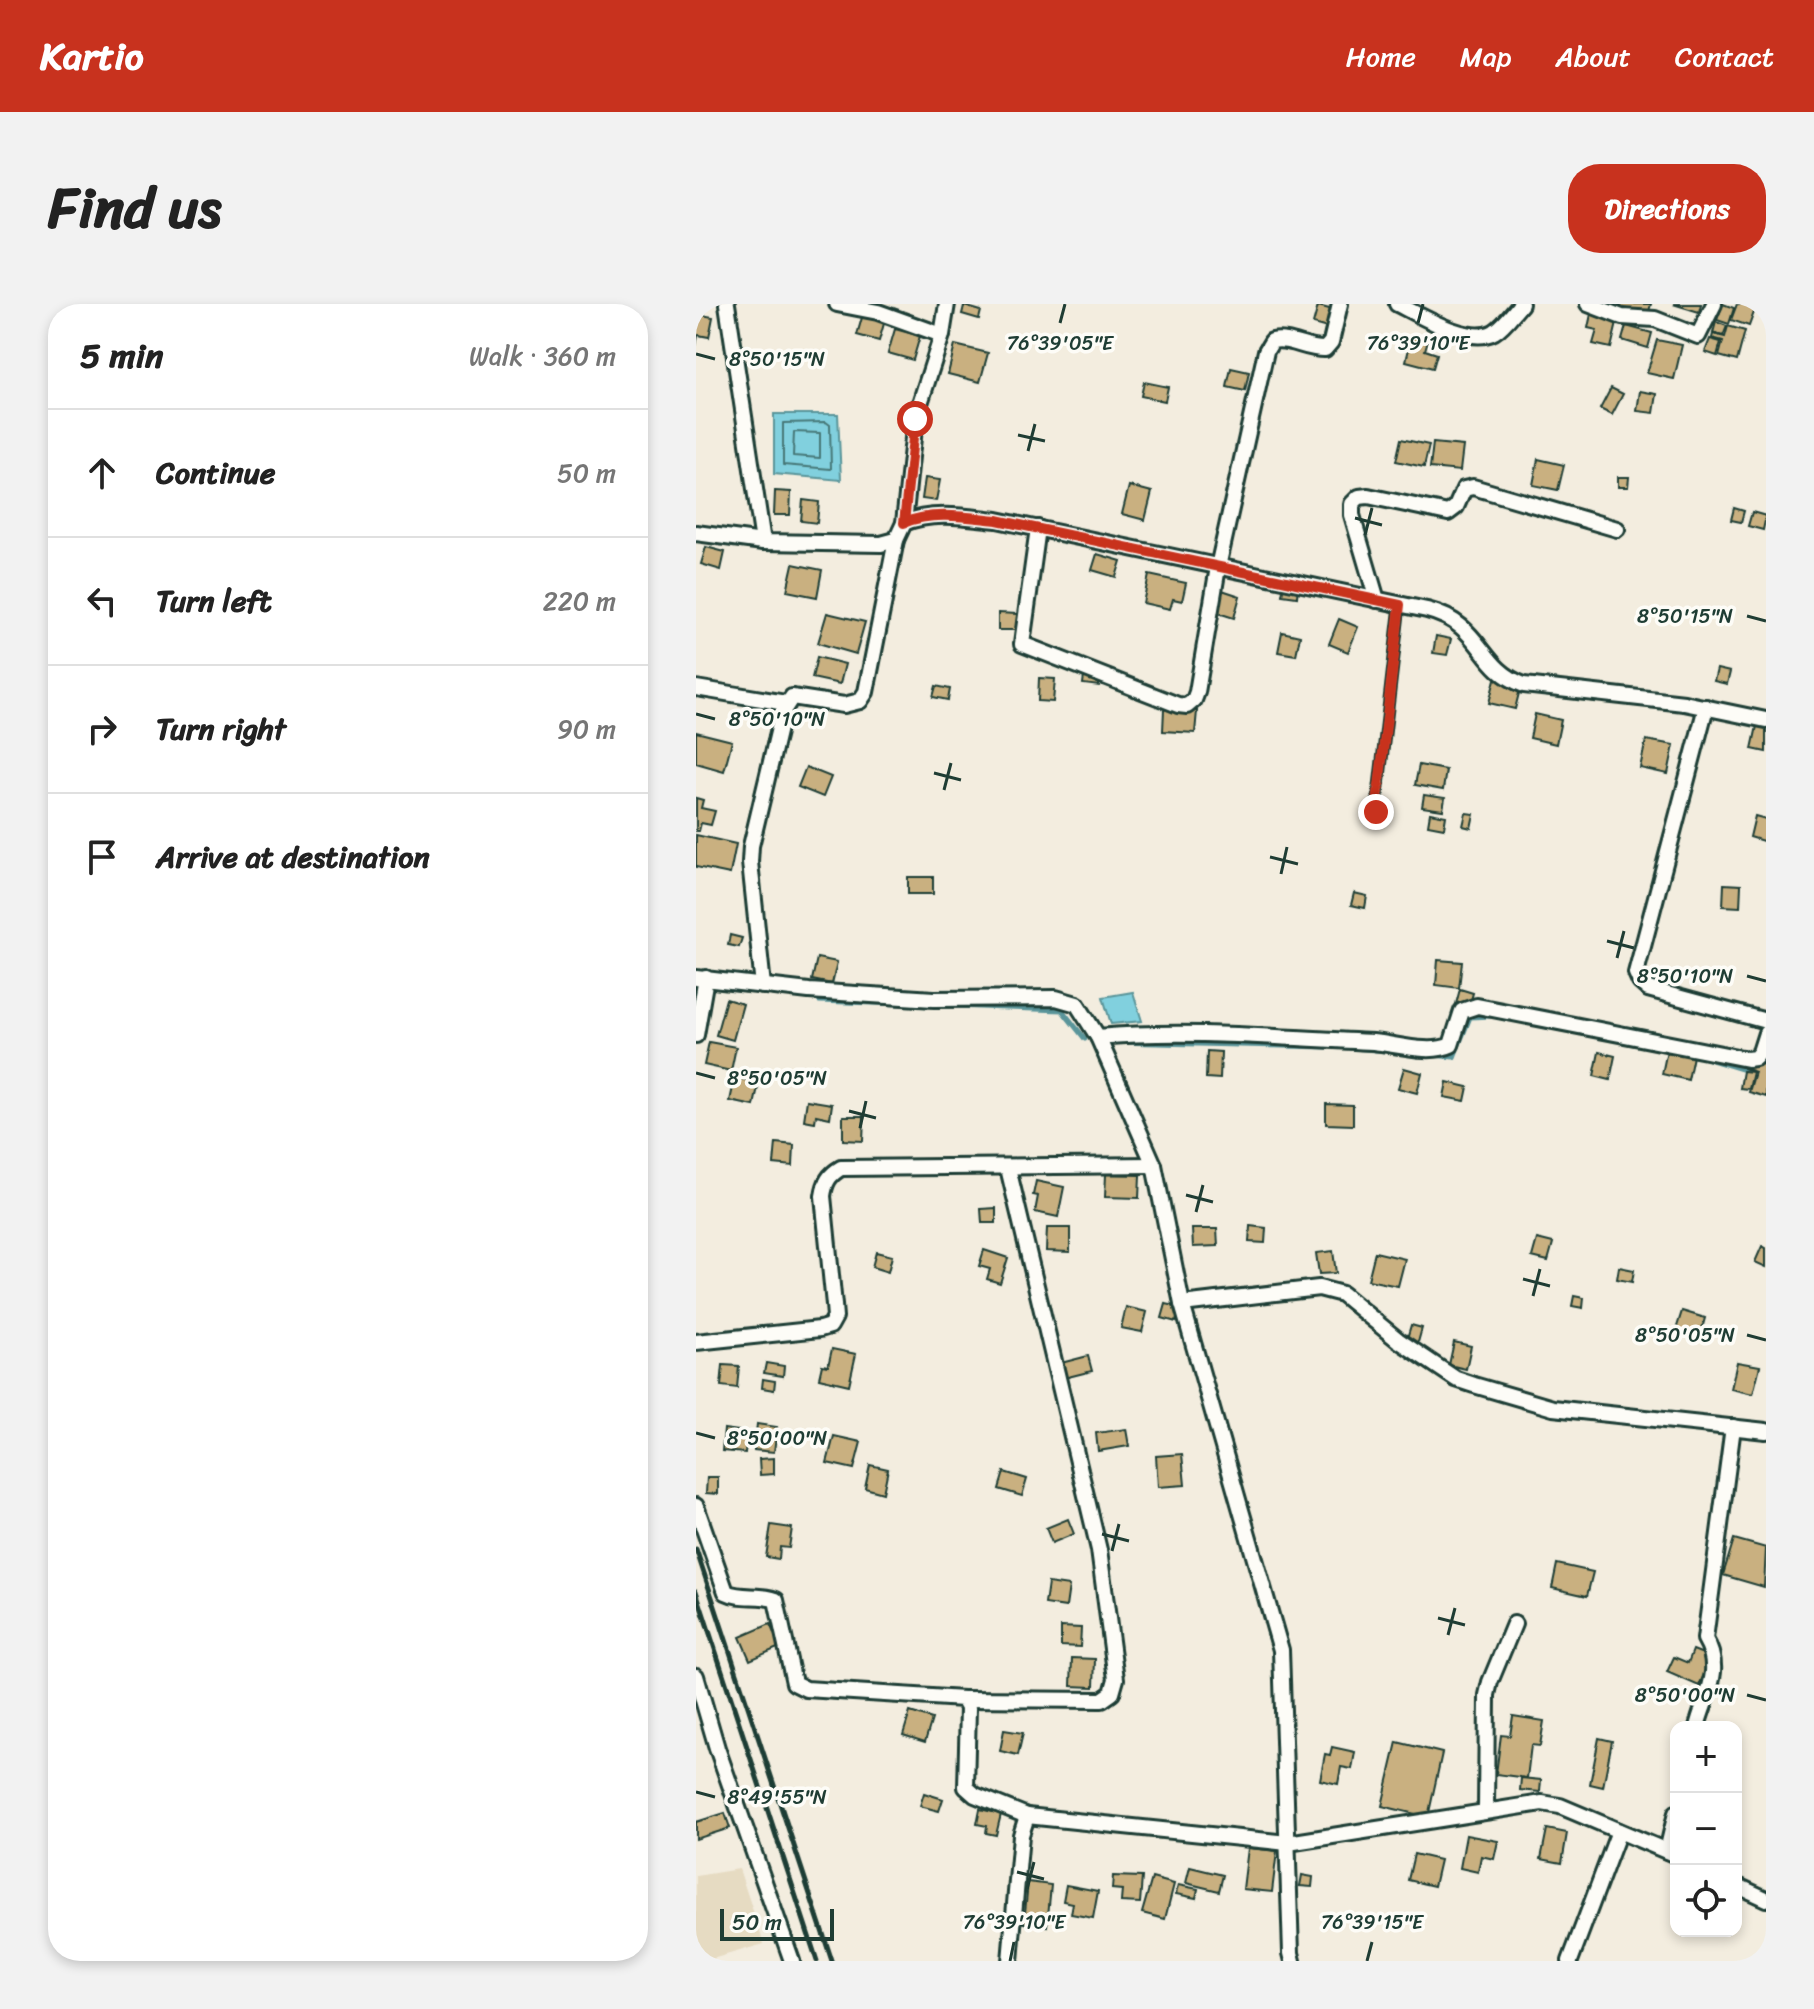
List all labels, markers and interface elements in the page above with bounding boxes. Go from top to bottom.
text: Kartio [40,23,144,90]
text: Home [1346,32,1416,81]
text: Map [1460,32,1511,81]
text: About [1555,32,1631,81]
text: Contact [1675,32,1774,81]
text: Find us [48,159,221,258]
button: Directions [1568,164,1766,253]
text: 5 min [80,326,163,386]
text: 76°39'05"E [1007,326,1115,361]
text: 76°39'10"E [1367,326,1471,361]
text: Walk · 360 m [469,333,616,379]
text: 8°50'15"N [729,342,825,377]
route start [897,401,933,437]
text: Continue [156,446,275,500]
text: 50 m [557,450,616,496]
icon: ahead [80,451,124,495]
text: Turn left [156,574,272,628]
text: 220 m [543,578,616,624]
icon: left [80,579,124,623]
text: 8°50'15"N [1637,599,1733,634]
text: Turn right [156,702,286,756]
text: 8°50'10"N [729,702,825,737]
text: 90 m [557,706,616,752]
icon: right [80,707,124,751]
route end [1358,794,1394,830]
text: Arrive at destination [156,830,430,884]
icon: arrive [80,835,124,879]
text: 8°50'10"N [1637,959,1733,994]
text: 8°50'05"N [727,1061,827,1096]
text: 8°50'05"N [1635,1318,1735,1353]
text: 8°50'00"N [727,1421,827,1456]
text: 8°50'00"N [1635,1678,1735,1713]
map controls [1670,1721,1742,1937]
button: + [1670,1721,1742,1793]
text: 8°49'55"N [727,1780,827,1815]
button: − [1670,1793,1742,1865]
button: locate [1670,1865,1742,1937]
text: 50 m [732,1903,782,1942]
scale bar [720,1905,834,1941]
text: 76°39'10"E [963,1905,1067,1940]
text: 76°39'15"E [1321,1905,1425,1940]

